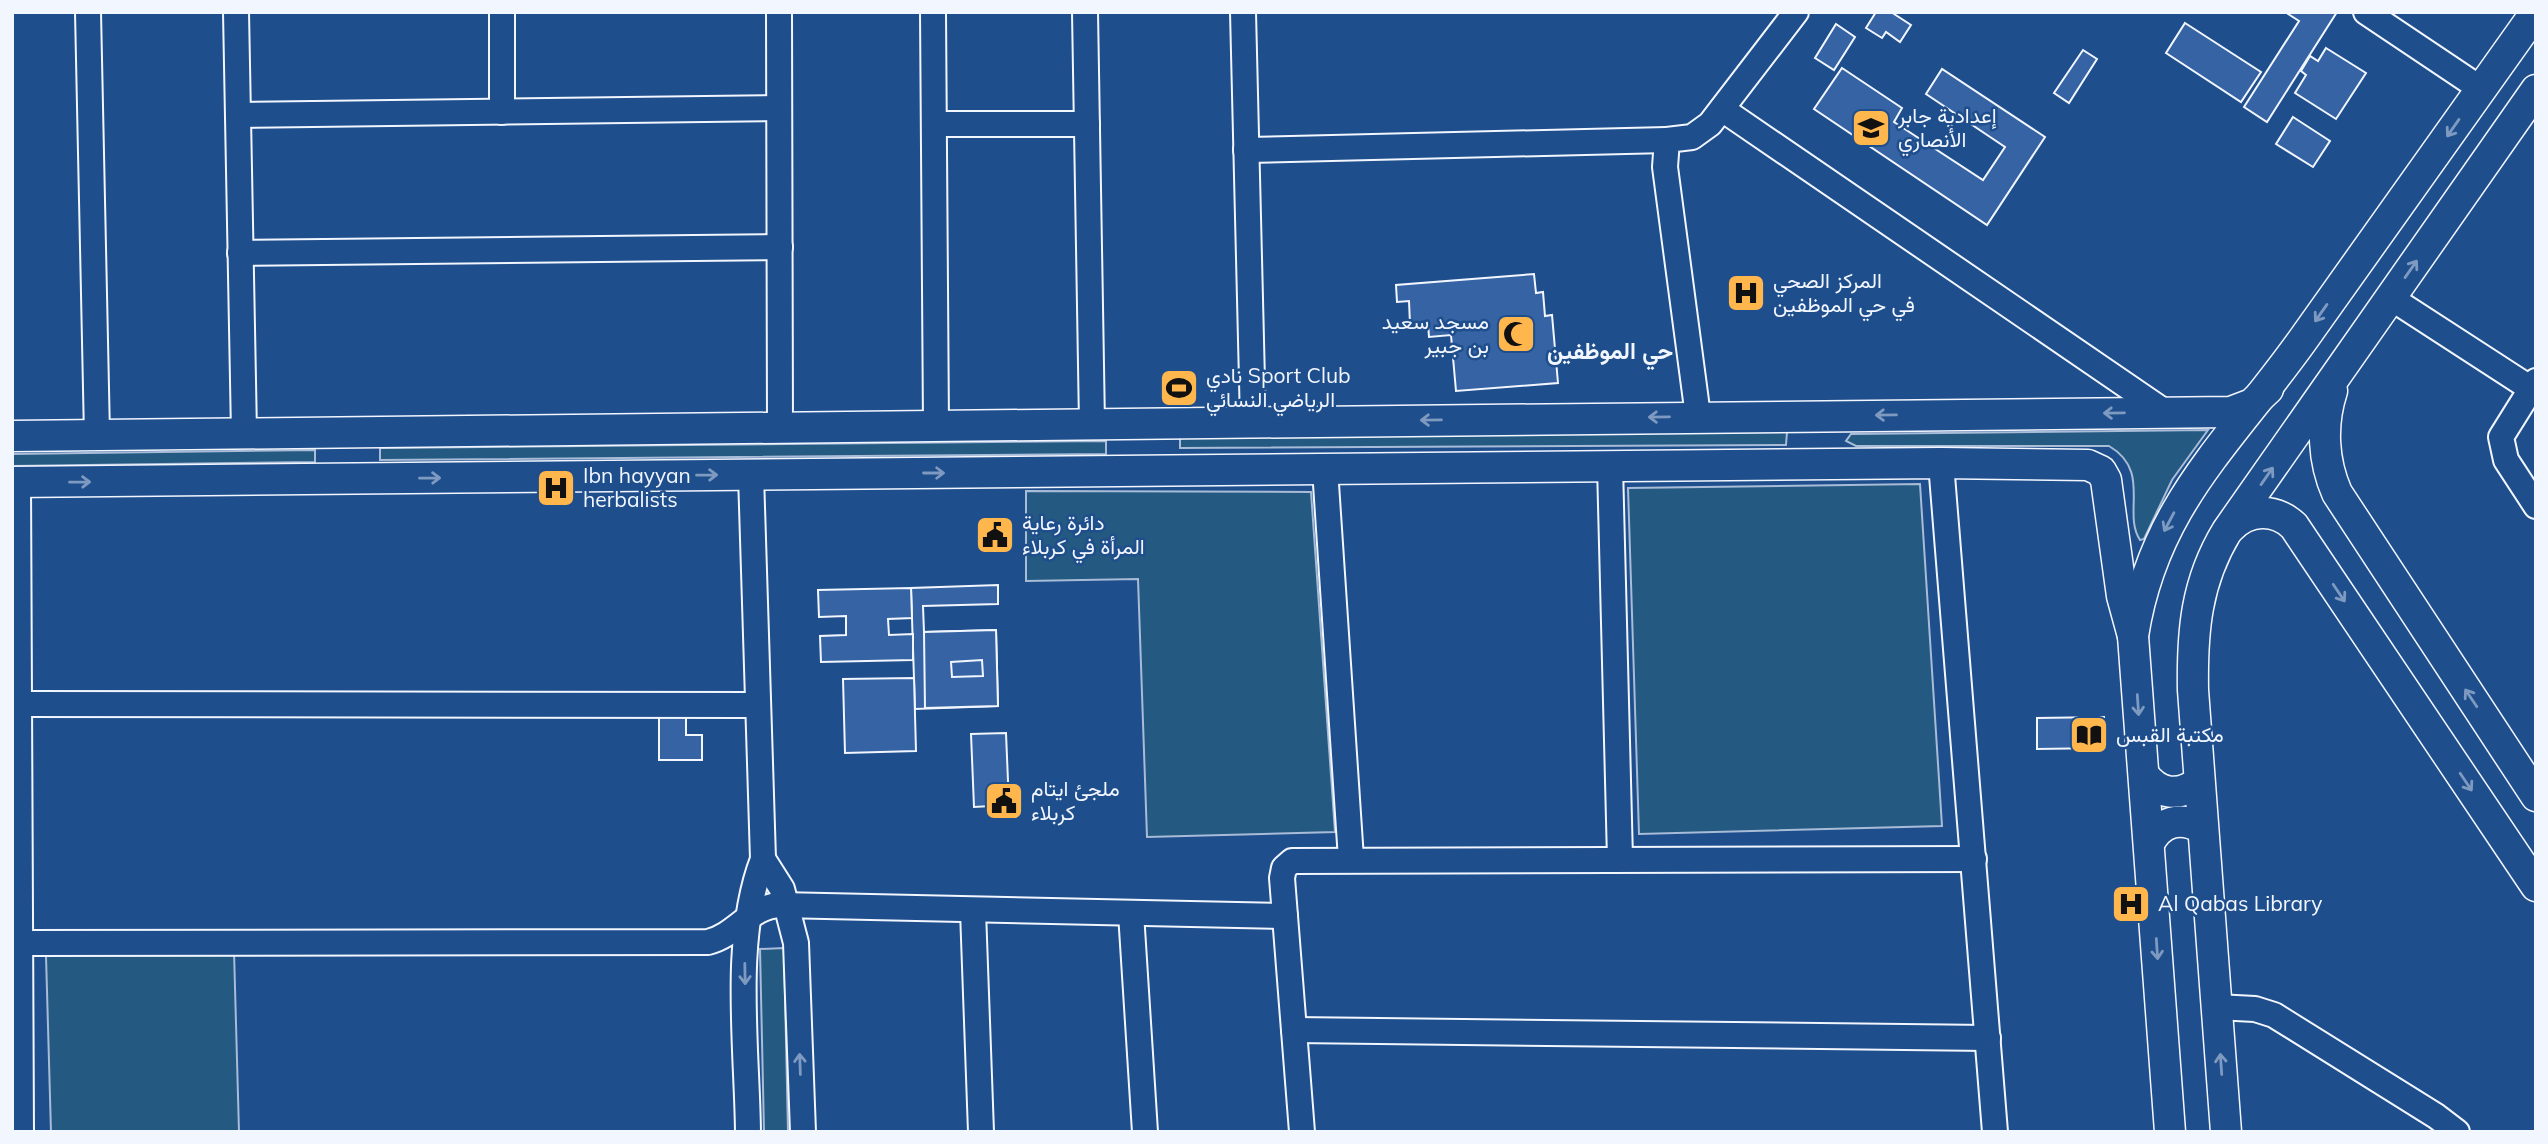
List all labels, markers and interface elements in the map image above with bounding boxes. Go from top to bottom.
place label: إعدادية جابر الأنصاري [1897,102,1997,157]
school or university icon: إعدادية جابر الأنصاري [1850,107,1892,149]
one-way arrow [2446,118,2461,137]
one-way arrow [2404,260,2418,279]
place label: المركز الصحي في حي الموظفين [1773,267,1915,322]
hospital icon: المركز الصحي في حي الموظفين [1725,272,1767,314]
one-way arrow [2314,303,2329,322]
place label: مسجد سعيد بن جبير [1382,308,1489,359]
mosque icon: مسجد سعيد بن جبير [1495,313,1537,355]
district label: حي الموظفين [1547,336,1673,371]
place label: نادي Sport Club الرياضي النسائي [1206,362,1351,417]
sports icon: نادي Sport Club الرياضي النسائي [1158,367,1200,409]
one-way arrow [2102,406,2125,420]
one-way arrow [1875,408,1898,422]
one-way arrow [1647,410,1670,423]
one-way arrow [1420,413,1443,427]
place label: Ibn hayyan herbalists [583,462,691,512]
one-way arrow [923,466,946,480]
hospital icon: Ibn hayyan herbalists [535,467,577,509]
one-way arrow [2260,467,2274,486]
one-way arrow [695,468,718,482]
one-way arrow [419,471,442,485]
one-way arrow [69,475,92,489]
place label: دائرة رعاية المرأة في كربلاء [1022,509,1145,564]
one-way arrow [2162,511,2176,531]
public building icon: دائرة رعاية المرأة في كربلاء [974,514,1016,556]
one-way arrow [2333,582,2347,602]
one-way arrow [2464,689,2478,708]
one-way arrow [2132,693,2145,715]
library icon: مكتبة القبس [2068,714,2110,756]
place label: مكتبة القبس [2116,721,2224,747]
one-way arrow [2459,771,2473,791]
place label: ملجئ ايتام كربلاء [1031,775,1120,826]
public building icon: ملجئ ايتام كربلاء [983,780,1025,822]
hospital icon: Al Qabas Library [2110,883,2152,925]
place label: Al Qabas Library [2158,890,2322,916]
one-way arrow [2151,938,2164,960]
one-way arrow [739,962,752,985]
one-way arrow [794,1052,807,1075]
one-way arrow [2214,1053,2227,1075]

